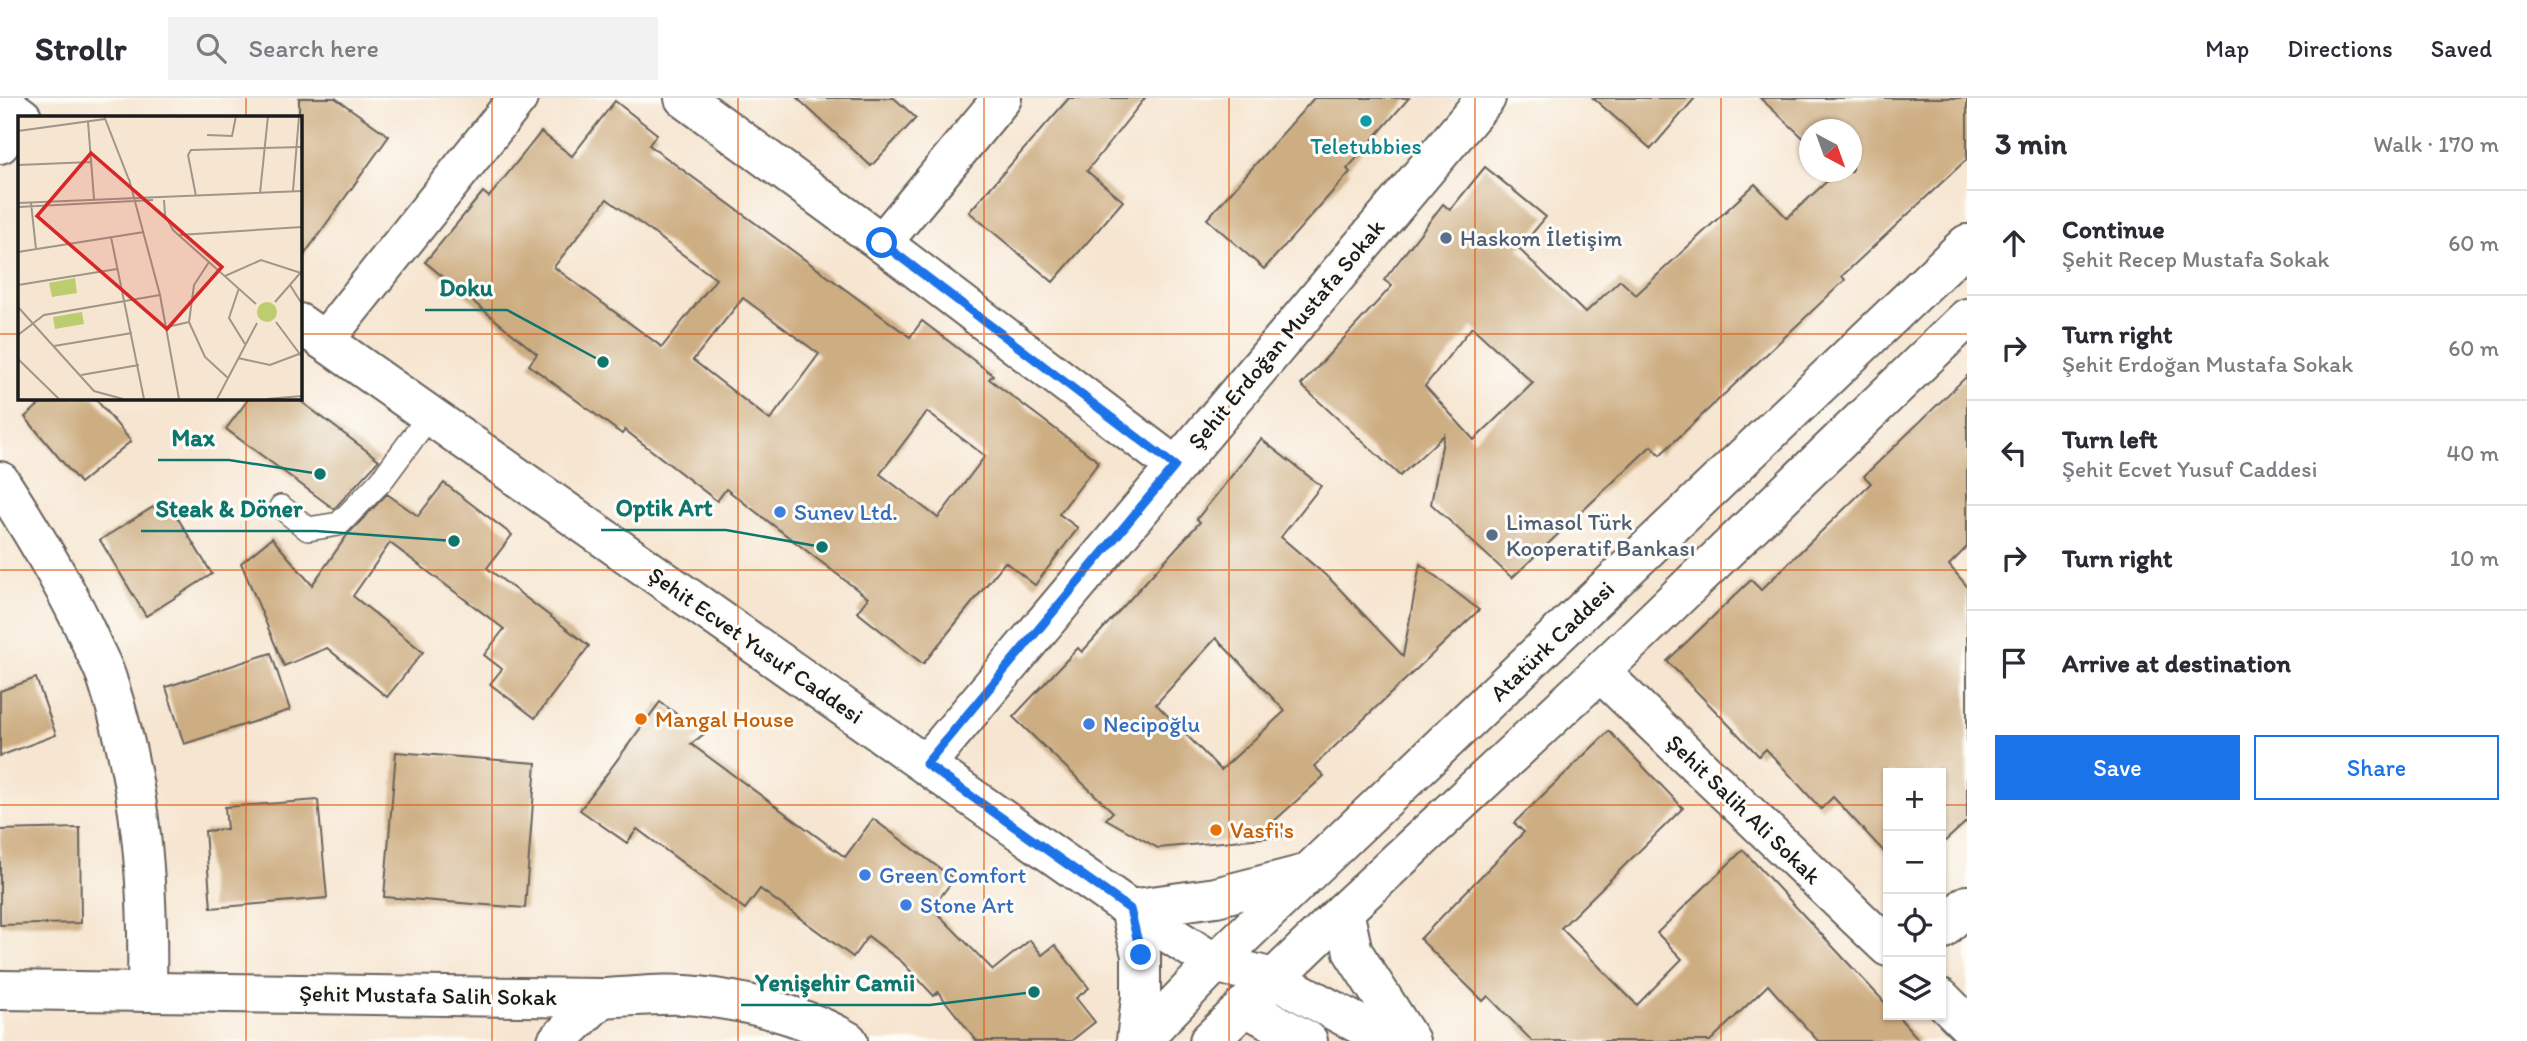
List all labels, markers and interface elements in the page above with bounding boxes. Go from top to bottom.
search box [168,17,658,80]
text: Strollr [35,29,126,68]
icon: search [192,29,230,67]
text: Search here [248,32,379,64]
text: Map [2205,34,2249,63]
text: Directions [2287,34,2393,63]
text: Saved [2431,34,2492,63]
marker: Teletubbies [1358,113,1374,129]
inset map [18,116,301,399]
north arrow [1799,119,1862,182]
text: 3 min [1995,125,2067,162]
text: Walk · 170 m [2373,130,2499,158]
place label: Teletubbies [1310,132,1422,160]
street label: Şehit Erdoğan Mustafa Sokak [1182,213,1390,455]
text: Continue [2062,213,2165,245]
place label: Haskom İletişim [1460,224,1622,252]
icon: ahead [1995,224,2033,262]
route start [866,227,897,258]
text: 60 m [2448,229,2499,257]
marker: Haskom İletişim [1438,230,1454,246]
text: Şehit Recep Mustafa Sokak [2062,245,2330,273]
callout: Doku [425,265,507,310]
text: Doku [439,273,494,302]
text: Turn right [2062,318,2173,350]
icon: right [1995,329,2033,367]
text: 60 m [2448,334,2499,362]
text: Şehit Erdoğan Mustafa Sokak [2062,350,2353,378]
callout: Max [158,415,229,460]
text: Max [171,423,216,452]
text: Turn left [2062,423,2158,455]
icon: left [1995,434,2033,472]
text: 40 m [2446,439,2499,467]
text: Şehit Ecvet Yusuf Caddesi [2062,455,2317,483]
callout: Optik Art [601,485,726,530]
callout: Steak & Döner [141,486,316,531]
text: Optik Art [616,493,712,523]
text: Steak & Döner [155,494,303,523]
place label: Sunev Ltd. [794,498,898,526]
marker: Sunev Ltd. [772,504,788,520]
place label: Limasol Türk Kooperatif Bankası [1506,508,1695,562]
marker: Limasol Türk Kooperatif Bankası [1484,527,1500,543]
icon: right [1995,539,2033,577]
text: Turn right [2062,542,2173,574]
text: 10 m [2450,544,2499,572]
street label: Şehit Ecvet Yusuf Caddesi [643,560,869,730]
street label: Atatürk Caddesi [1484,575,1620,707]
icon: arrive [1995,644,2033,682]
text: Arrive at destination [2062,647,2291,679]
place label: Mangal House [655,705,794,733]
place label: Necipoğlu [1103,710,1201,738]
marker: Mangal House [633,711,649,727]
marker: Necipoğlu [1081,716,1097,732]
street label: Şehit Salih Ali Sokak [1661,728,1827,890]
button: Save [1995,735,2240,800]
button: Share [2254,735,2499,800]
map controls [1883,768,1946,1020]
button: + [1883,768,1946,831]
place label: Vasfi's [1230,816,1294,844]
marker: Vasfi's [1208,822,1224,838]
button: − [1883,831,1946,894]
place label: Green Comfort [879,861,1027,889]
marker: Green Comfort [857,867,873,883]
place label: Stone Art [920,891,1014,919]
button: locate [1883,894,1946,957]
marker: Stone Art [898,897,914,913]
route end [1125,939,1156,970]
button: layers [1883,957,1946,1020]
callout: Yenişehir Camii [741,960,930,1005]
text: Yenişehir Camii [754,968,915,998]
street label: Şehit Mustafa Salih Sokak [299,979,557,1011]

